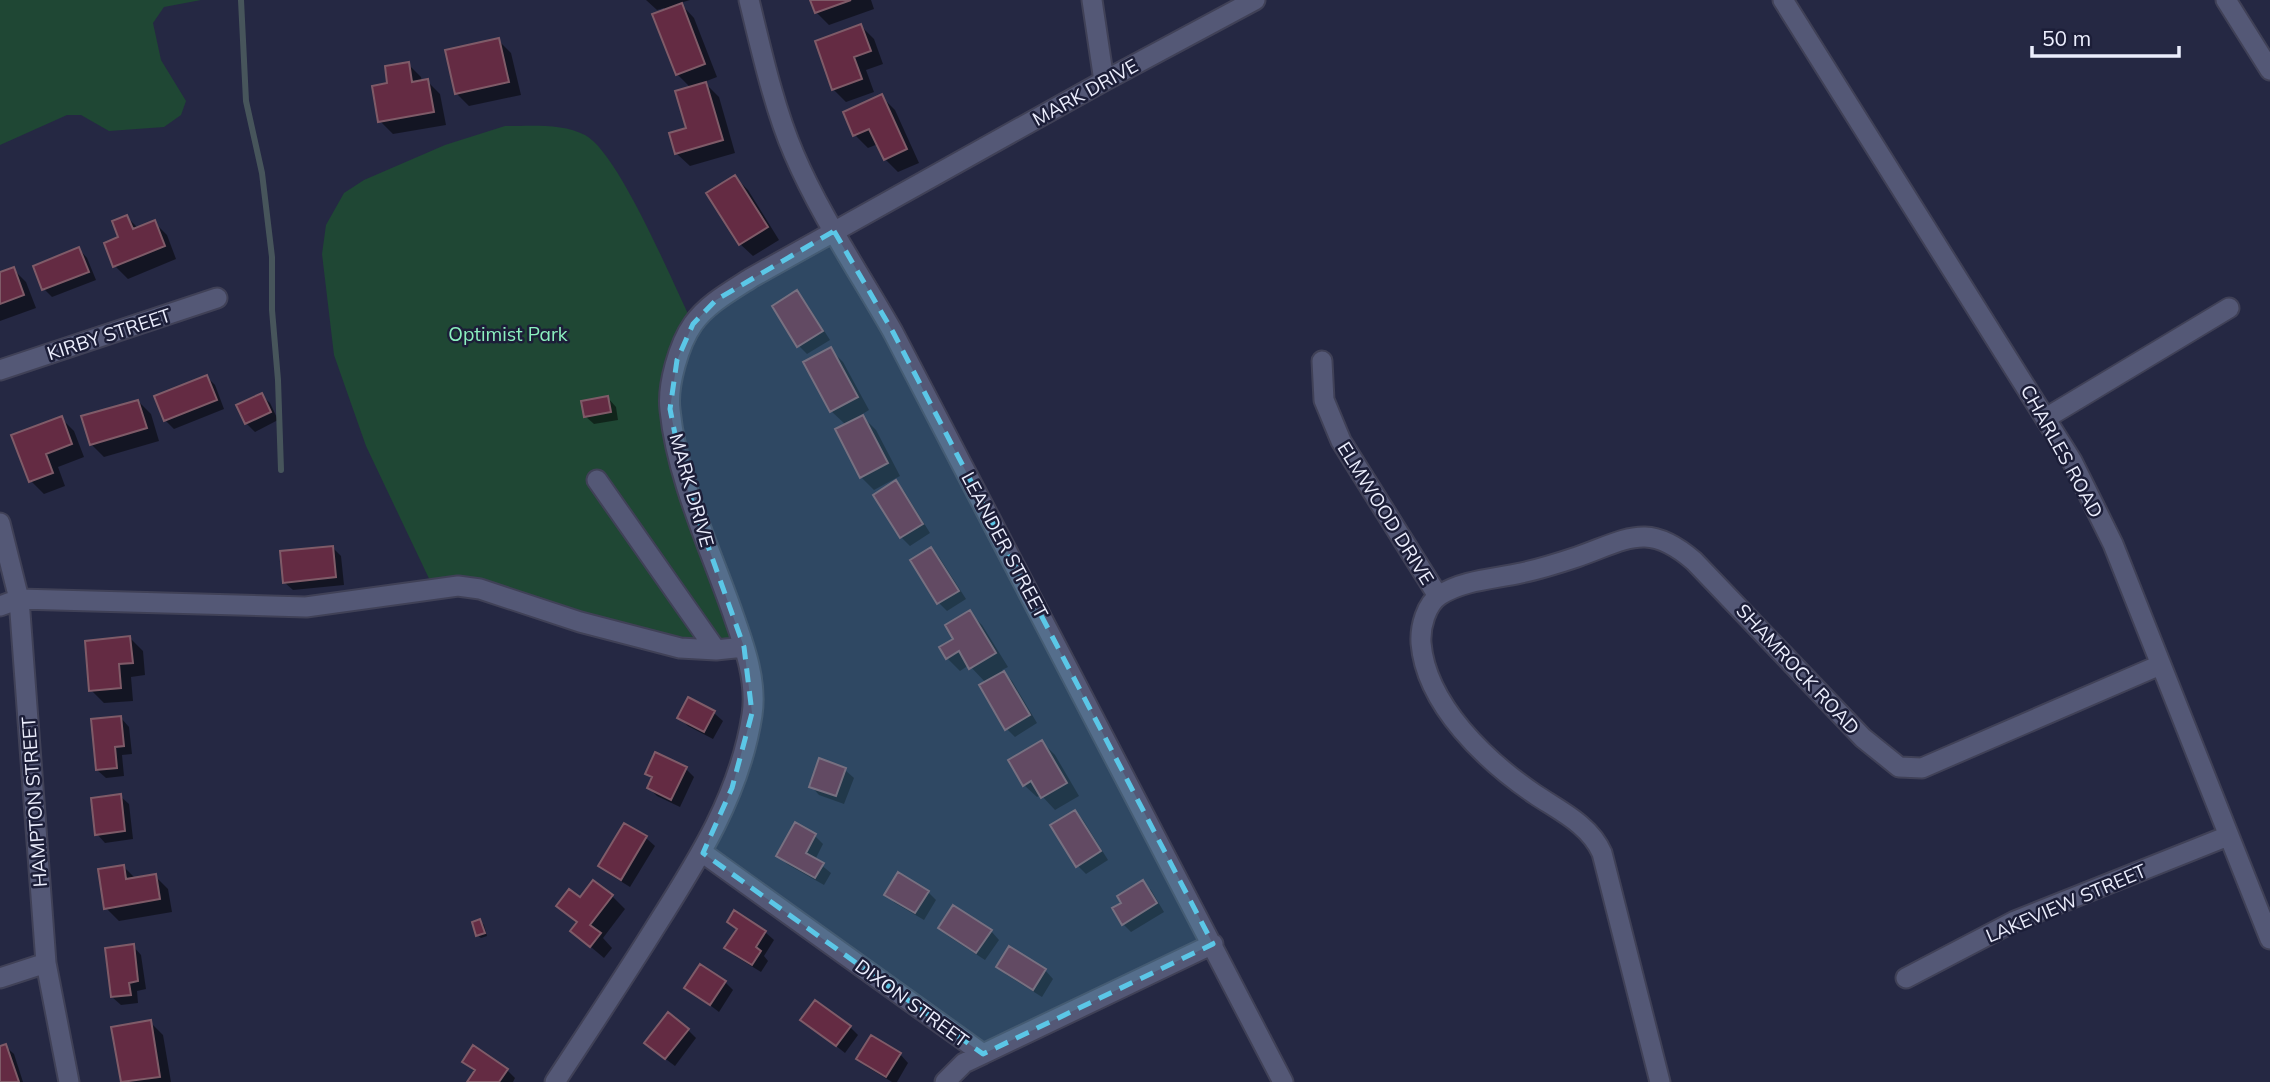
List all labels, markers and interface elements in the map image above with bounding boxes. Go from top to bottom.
scale bar [2032,14,2179,58]
text: 50 m [2042,25,2091,51]
street label: MARK DRIVE [1028,53,1142,131]
street label: KIRBY STREET [44,302,175,365]
park label: Optimist Park [448,322,568,346]
street label: CHARLES ROAD [2016,380,2108,522]
street label: MARK DRIVE [664,430,720,550]
street label: ELMWOOD DRIVE [1332,437,1440,589]
street label: LEANDER STREET [956,468,1054,623]
street label: SHAMROCK ROAD [1731,599,1865,739]
street label: HAMPTON STREET [16,715,52,888]
street label: LAKEVIEW STREET [1982,858,2150,948]
street label: DIXON STREET [851,954,974,1053]

